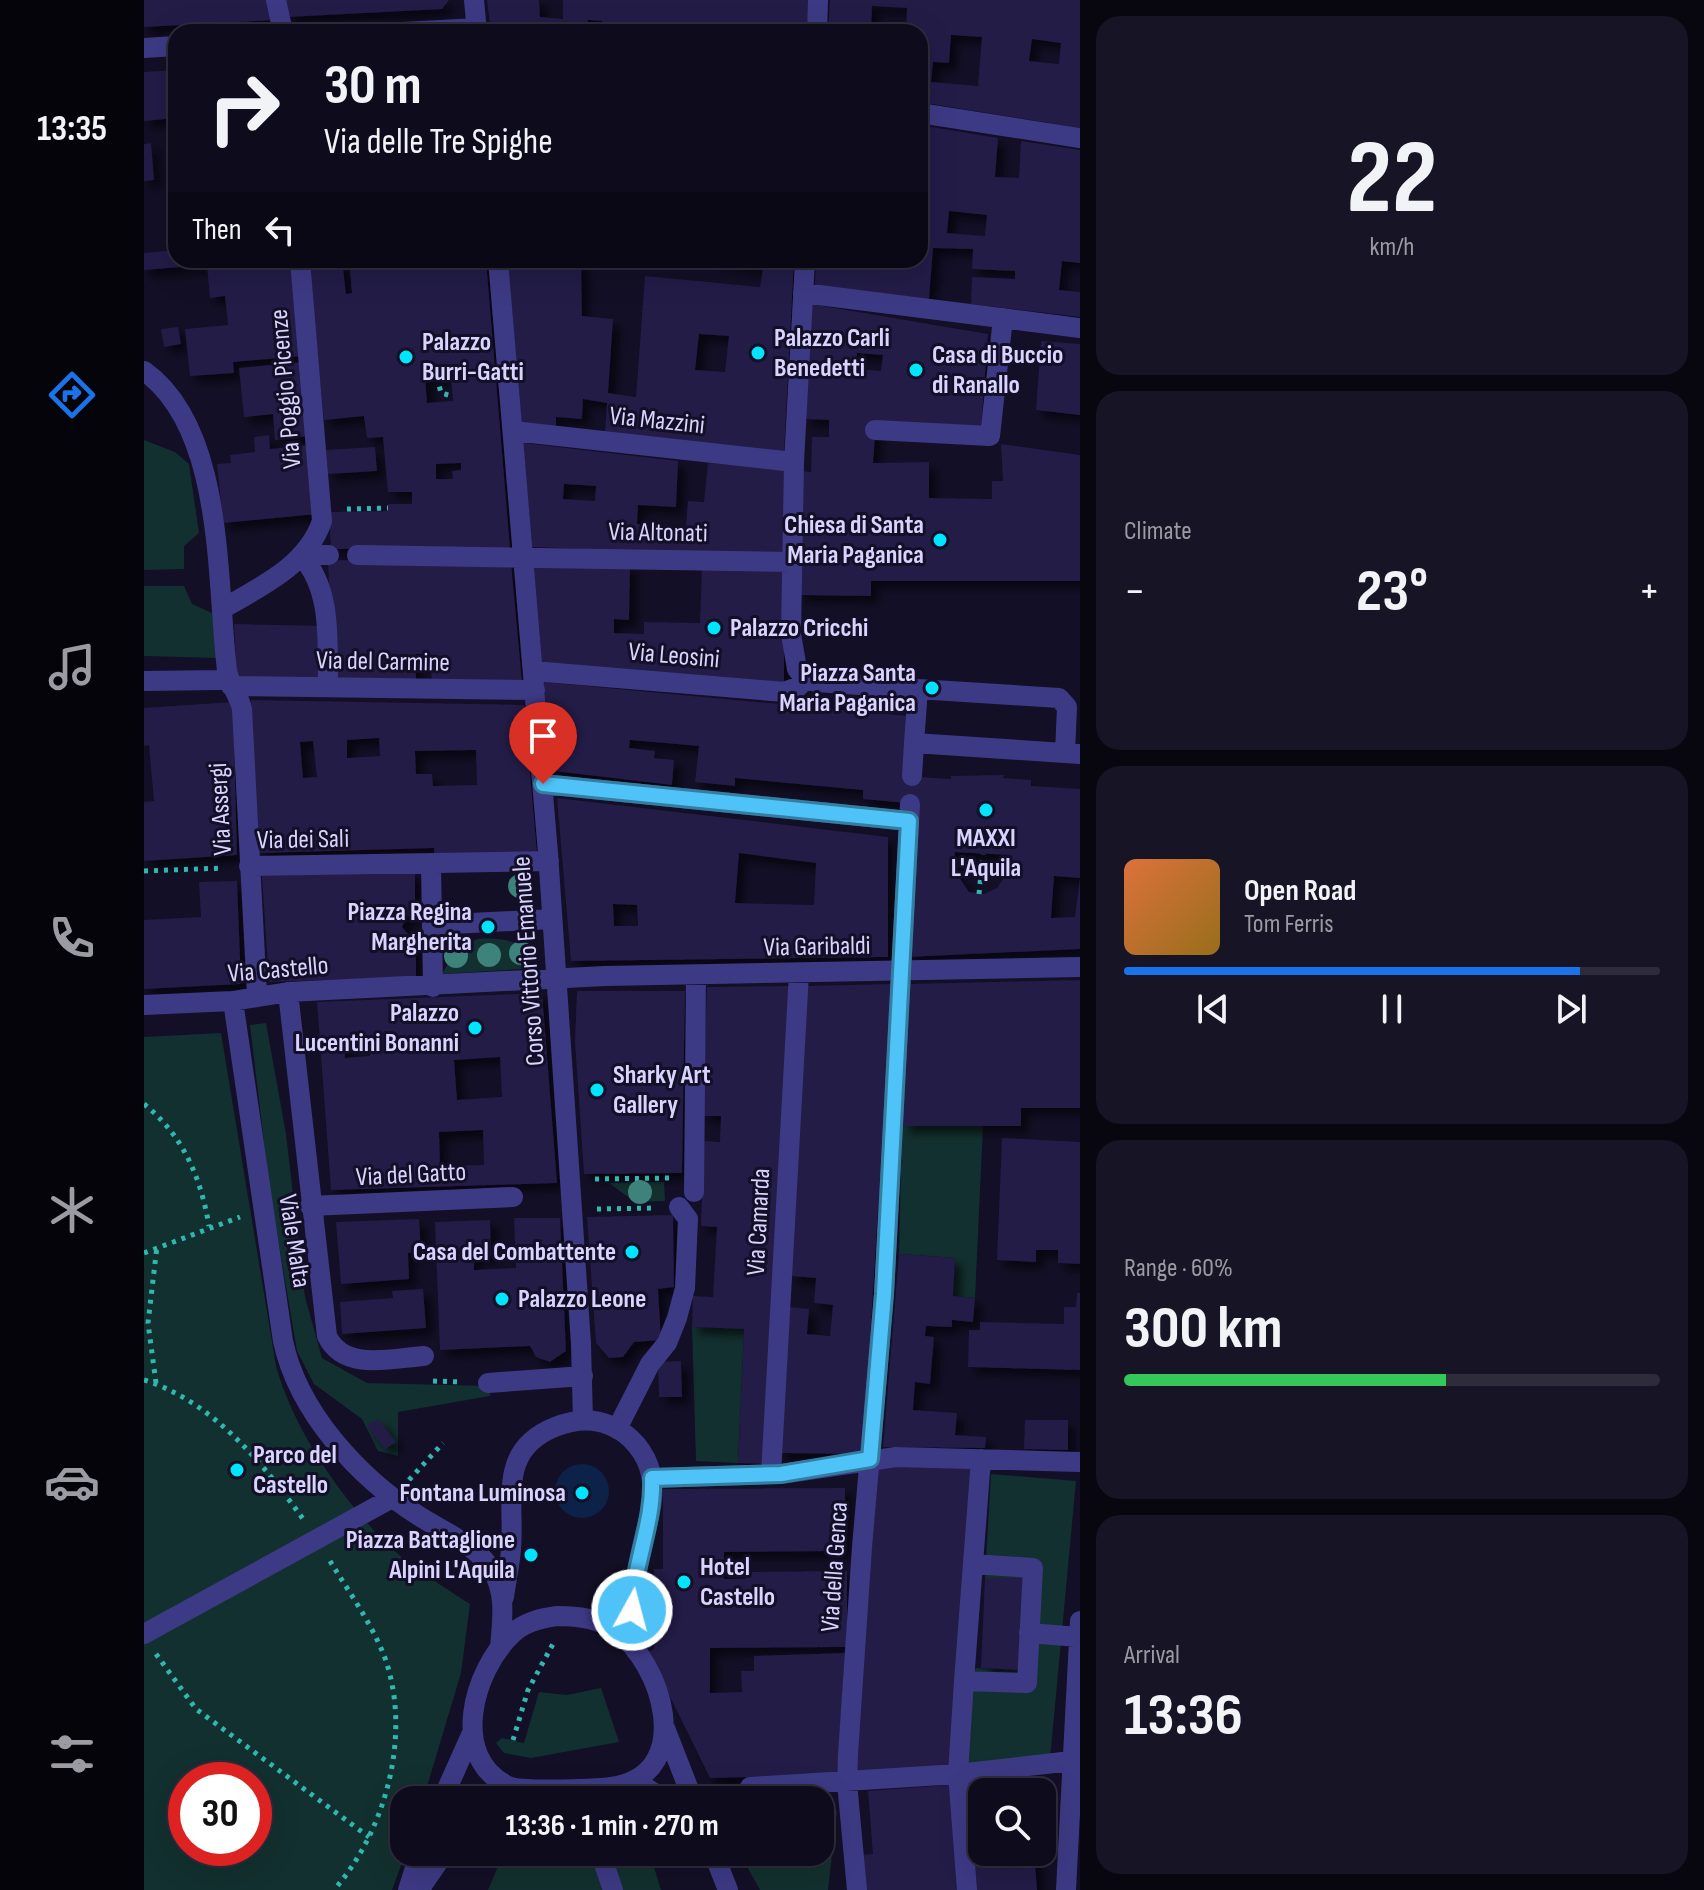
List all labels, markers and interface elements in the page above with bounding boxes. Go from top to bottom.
text: 30 m [324,53,422,120]
icon: right [192,56,296,160]
text: 13:35 [37,108,107,151]
text: 22 [1346,117,1438,242]
text: Via delle Tre Spighe [324,121,553,164]
icon: left [258,208,302,252]
text: Then [192,212,242,248]
text: km/h [1370,232,1414,263]
street label: Via Poggio Picenze [264,308,308,470]
place label: Palazzo Carli Benedetti [774,323,890,384]
place label: Palazzo Burri-Gatti [422,327,524,388]
place label: Casa di Buccio di Ranallo [932,340,1063,401]
marker: Palazzo Carli Benedetti [749,344,767,362]
marker: Palazzo Burri-Gatti [397,348,415,366]
marker: Casa di Buccio di Ranallo [907,361,925,379]
icon: directions [44,367,100,423]
street label: Via Mazzini [608,401,706,441]
place label: Chiesa di Santa Maria Paganica [784,510,924,571]
text: Climate [1124,516,1192,547]
street label: Via Altonati [608,517,708,549]
marker: Chiesa di Santa Maria Paganica [931,531,949,549]
text: 23° [1356,556,1428,628]
text: − [1124,565,1146,618]
text: + [1638,565,1660,618]
place label: Palazzo Cricchi [730,613,868,644]
marker: Palazzo Cricchi [705,619,723,637]
street label: Via Leosini [627,637,721,675]
icon: music [44,639,100,695]
street label: Via del Carmine [316,645,450,679]
place label: Piazza Santa Maria Paganica [779,658,916,719]
marker: Piazza Santa Maria Paganica [923,679,941,697]
pin [509,702,577,784]
icon: arrive [521,714,565,758]
street label: Via Assergi [203,762,239,856]
marker: MAXXI L'Aquila [977,801,995,819]
place label: MAXXI L'Aquila [951,823,1021,884]
street label: Via dei Sali [257,824,349,856]
street label: Corso Vittorio Emanuele [506,855,552,1067]
text: Open Road [1244,873,1356,909]
place label: Piazza Regina Margherita [348,897,472,958]
text: Tom Ferris [1244,909,1334,940]
icon: phone [44,910,100,966]
marker: Piazza Regina Margherita [479,918,497,936]
street label: Via Garibaldi [763,931,871,963]
street label: Via Castello [226,950,330,990]
icon: previous [1191,987,1235,1031]
icon: pause [1370,987,1414,1031]
icon: next [1549,987,1593,1031]
place label: Palazzo Lucentini Bonanni [295,998,459,1059]
marker: Palazzo Lucentini Bonanni [466,1019,484,1037]
place label: Sharky Art Gallery [613,1060,711,1121]
marker: Sharky Art Gallery [588,1081,606,1099]
street label: Via del Gatto [355,1157,467,1193]
street label: Via Camarda [741,1168,777,1276]
icon: climate [44,1182,100,1238]
street label: Viale Malta [271,1192,317,1290]
place label: Casa del Combattente [413,1237,616,1268]
marker: Casa del Combattente [623,1243,641,1261]
text: Range · 60% [1124,1253,1233,1284]
place label: Palazzo Leone [518,1284,646,1315]
marker: Palazzo Leone [493,1290,511,1308]
text: 300 km [1124,1293,1282,1365]
place label: Parco del Castello [253,1440,337,1501]
icon: car [44,1454,100,1510]
marker: Parco del Castello [228,1461,246,1479]
place label: Fontana Luminosa [400,1478,566,1509]
marker: Fontana Luminosa [573,1484,591,1502]
street label: Via della Genca [815,1501,855,1633]
place label: Piazza Battaglione Alpini L'Aquila [346,1525,515,1586]
marker: Piazza Battaglione Alpini L'Aquila [522,1546,540,1564]
place label: Hotel Castello [700,1552,775,1613]
position arrow [590,1568,674,1652]
marker: Hotel Castello [675,1573,693,1591]
text: Arrival [1124,1640,1180,1671]
text: 13:36 [1124,1680,1243,1752]
icon: filters [44,1726,100,1782]
speed limit sign: 30 [168,1762,272,1866]
map controls [968,1778,1056,1866]
button: search [968,1778,1056,1866]
text: 13:36 · 1 min · 270 m [505,1808,719,1844]

